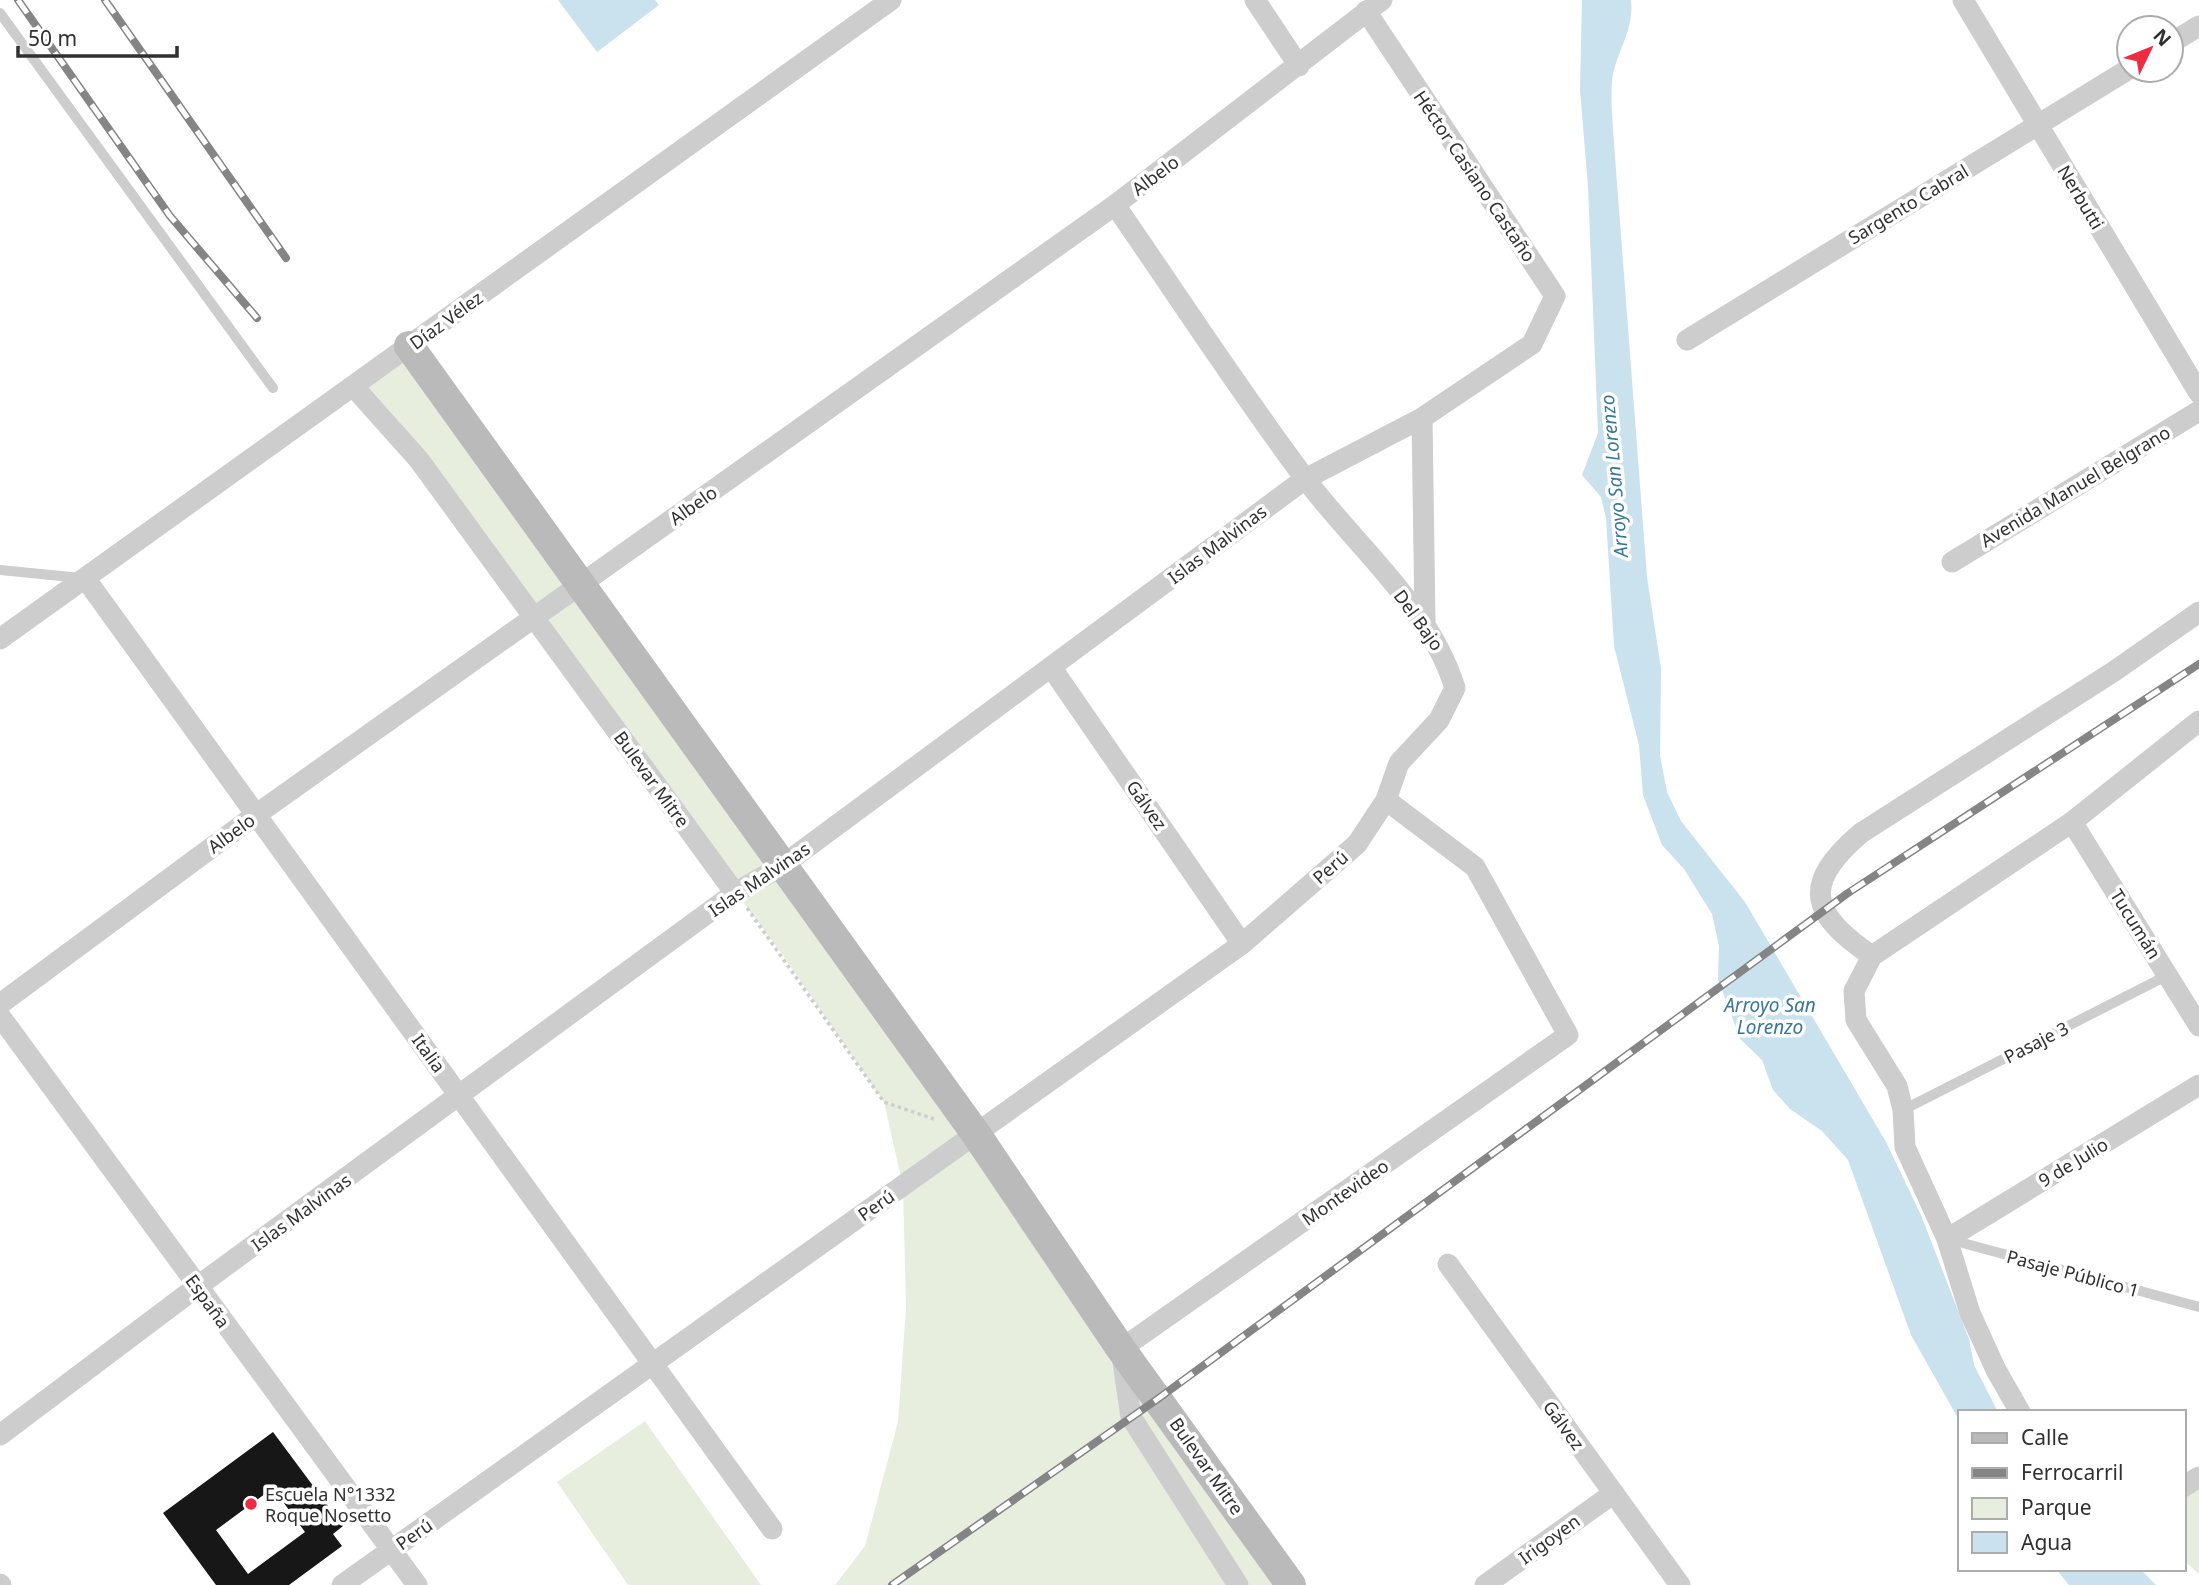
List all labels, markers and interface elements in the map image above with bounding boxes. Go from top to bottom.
scale bar [18,14,177,58]
north arrow [2115,14,2185,84]
text: N [2148,23,2177,52]
text: 50 m [28,24,77,52]
street label: Héctor Casiano Castaño [1409,86,1541,266]
street label: Albelo [1127,149,1183,201]
street label: Sargento Cabral [1844,159,1972,249]
street label: Nerbutti [2052,160,2110,234]
street label: Díaz Vélez [405,285,487,355]
water label: Arroyo San Lorenzo [1594,394,1634,560]
street label: Avenida Manuel Belgrano [1976,420,2174,552]
street label: Albelo [664,480,722,530]
street label: Islas Malvinas [1163,499,1271,589]
street label: Del Bajo [1389,585,1449,655]
street label: Bulevar Mitre [609,726,695,832]
street label: Gálvez [1121,775,1173,835]
street label: Albelo [203,808,259,858]
street label: Islas Malvinas [704,836,814,922]
street label: Perú [1307,845,1353,889]
street label: Tucumán [2105,885,2167,963]
water label: Arroyo San Lorenzo [1722,992,1816,1040]
street label: Pasaje 3 [2000,1016,2072,1068]
street label: Italia [407,1029,451,1077]
street label: 9 de Julio [2034,1132,2112,1192]
street label: Montevideo [1297,1153,1393,1231]
street label: Islas Malvinas [246,1168,356,1256]
street label: Perú [853,1184,899,1226]
street label: Pasaje Público 1 [2004,1244,2142,1302]
street label: España [180,1269,236,1333]
street label: Gálvez [1538,1396,1590,1454]
legend [1958,1410,2185,1571]
street label: Bulevar Mitre [1165,1413,1249,1519]
text: Calle [2021,1423,2069,1451]
text: Ferrocarril [2021,1458,2123,1486]
place label: Escuela N°1332 Roque Nosetto [265,1482,396,1527]
text: Parque [2021,1493,2091,1521]
marker: Escuela N°1332 Roque Nosetto [243,1496,259,1512]
street label: Irigoyen [1514,1509,1584,1569]
street label: Perú [391,1513,437,1555]
text: Agua [2021,1528,2072,1556]

